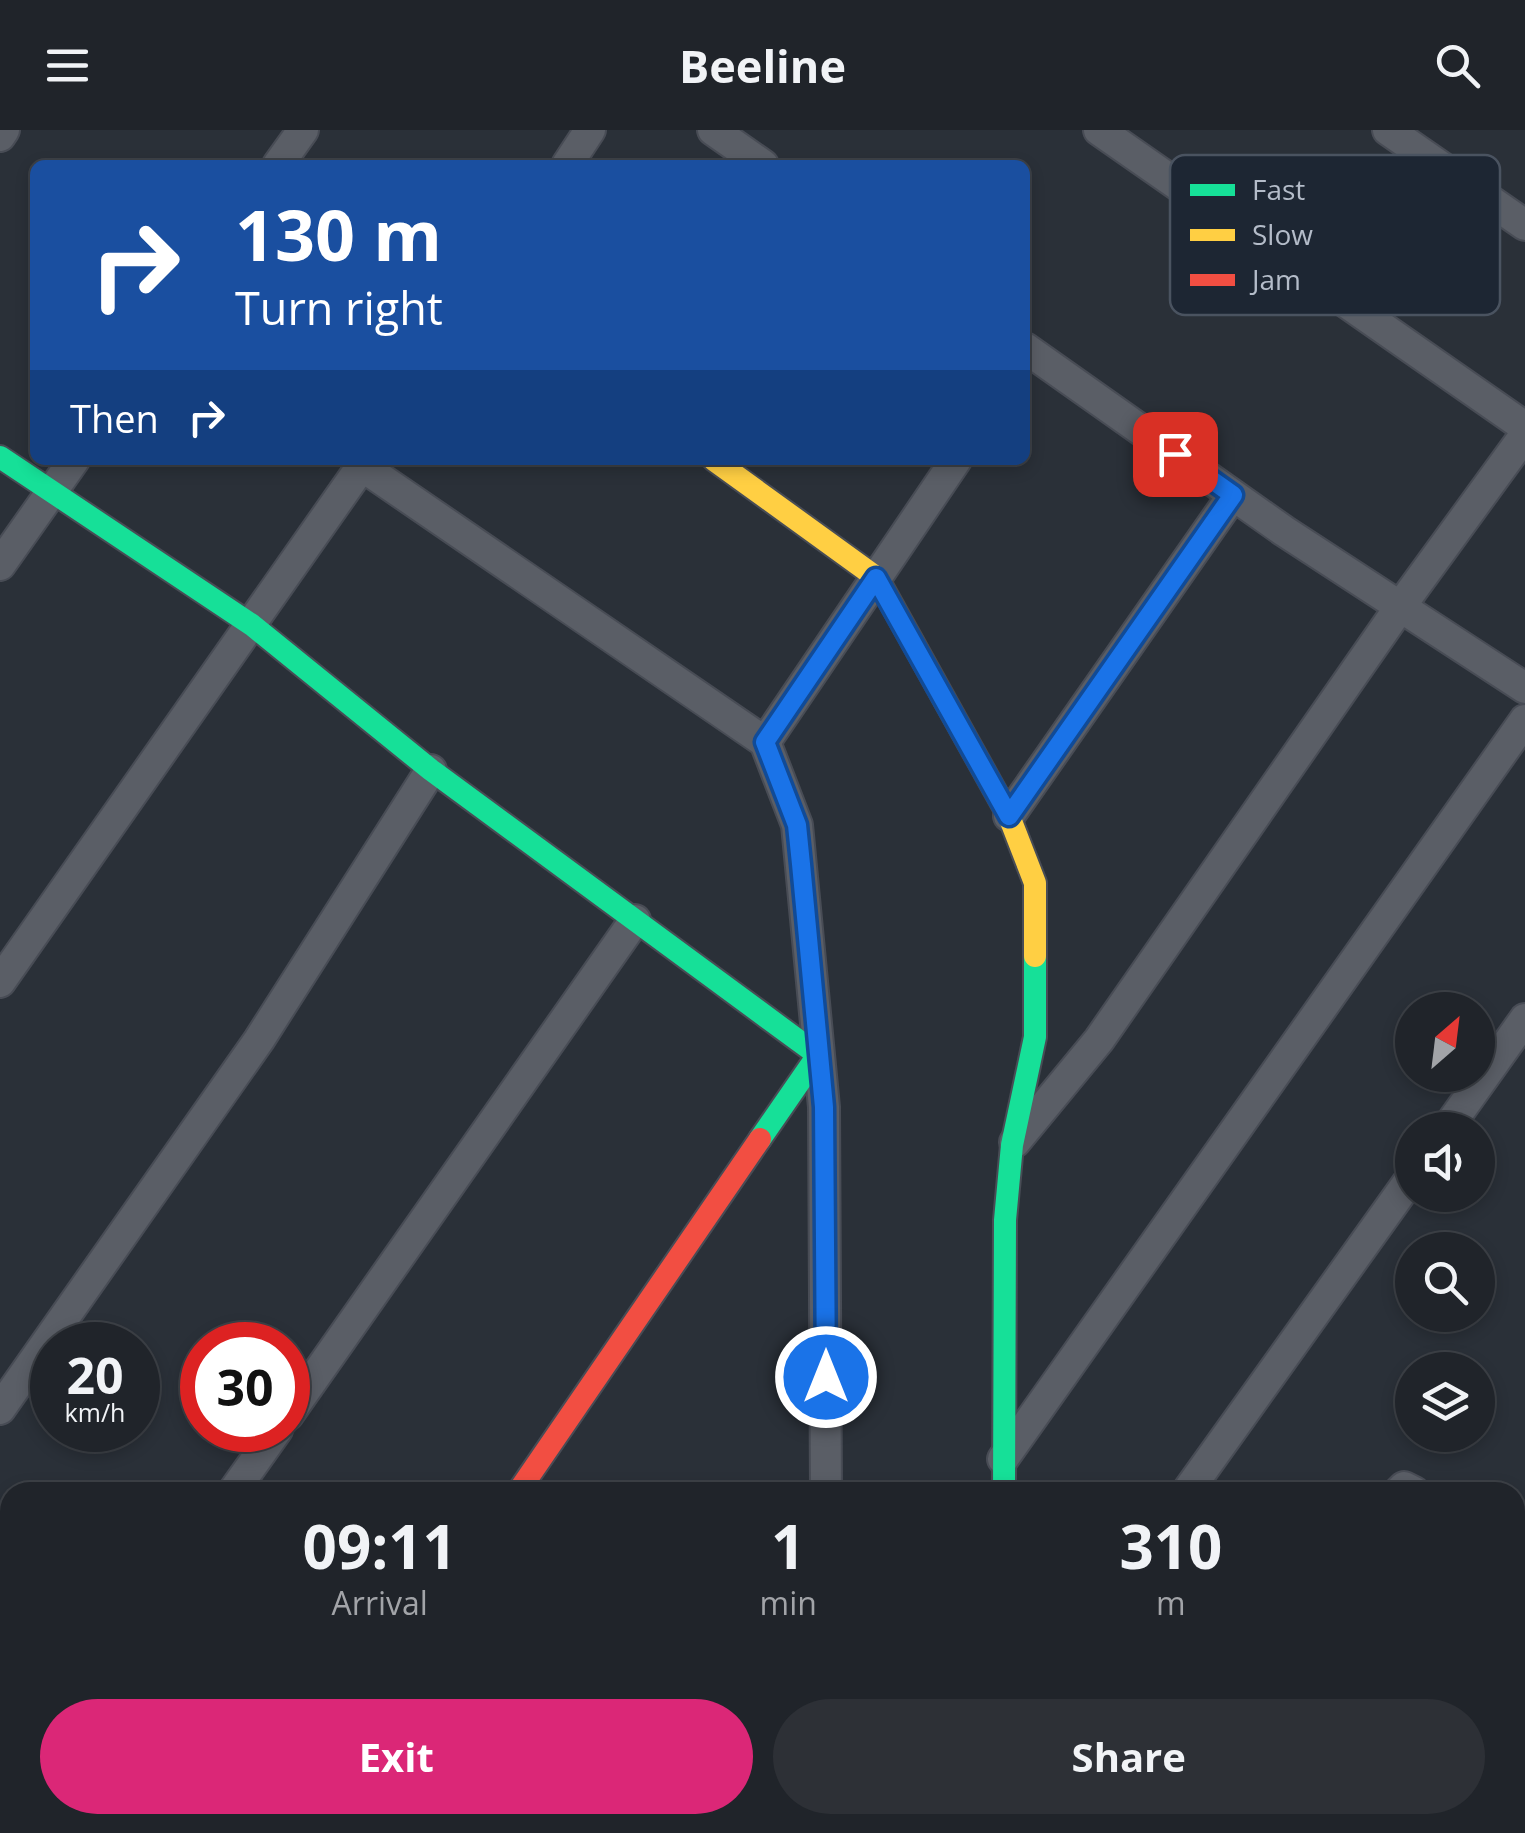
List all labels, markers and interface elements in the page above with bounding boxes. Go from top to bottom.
text: Beeline [679,35,846,96]
icon: menu [40,38,95,93]
icon: search [1430,38,1485,93]
legend [1170,155,1500,315]
text: Fast [1252,170,1305,208]
text: 130 m [235,186,442,282]
icon: right [70,200,200,330]
text: Slow [1252,215,1313,253]
text: Jam [1249,260,1301,298]
text: Turn right [235,277,443,338]
icon: right [179,390,234,445]
text: Then [70,392,159,444]
pin [1133,412,1218,497]
icon: arrive [1148,427,1203,482]
north arrow [1395,992,1495,1092]
map controls [1395,992,1495,1452]
button: sound [1395,1112,1495,1212]
button: search [1395,1232,1495,1332]
speed limit sign: 30 [180,1322,310,1452]
position arrow [774,1325,878,1429]
text: 20 [66,1341,124,1409]
button: layers [1395,1352,1495,1452]
text: km/h [65,1395,125,1429]
text: 09:11 [303,1505,457,1587]
text: 1 [771,1505,805,1587]
text: 310 [1119,1505,1222,1587]
text: Arrival [332,1581,428,1624]
text: min [760,1581,817,1624]
text: m [1156,1581,1186,1624]
button: Exit [40,1699,753,1814]
button: Share [773,1699,1485,1814]

